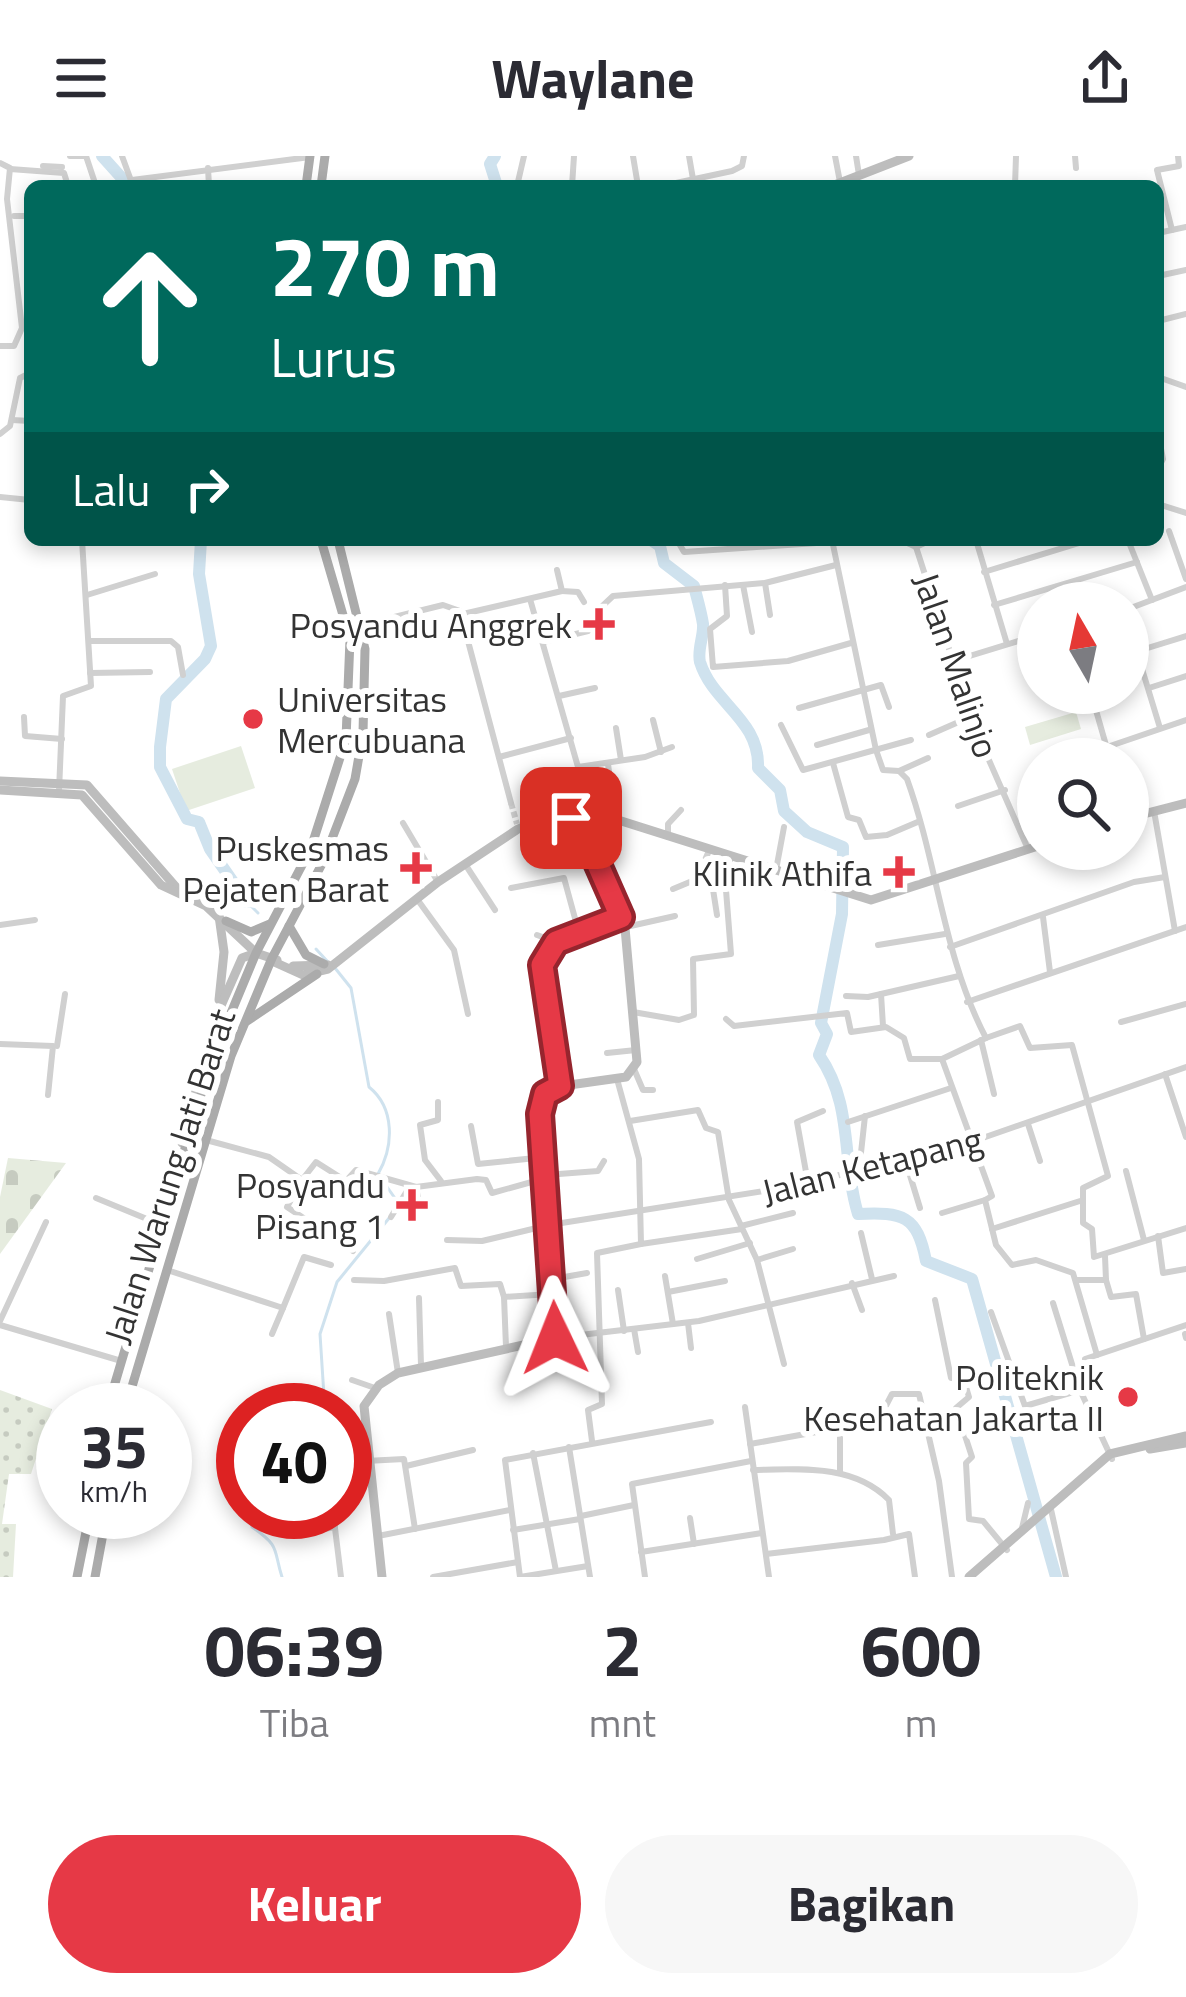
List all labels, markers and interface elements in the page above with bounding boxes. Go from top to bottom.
text: Waylane [491,37,695,119]
icon: menu [48,45,114,111]
icon: share [1072,45,1138,111]
text: 270 m [270,201,500,329]
icon: ahead [72,228,228,384]
text: Lurus [270,316,397,398]
text: Lalu [72,455,150,523]
icon: right [174,456,240,522]
street label: Jalan Malinjo [900,565,1014,765]
north arrow [1017,582,1149,714]
map controls [1017,582,1149,870]
place label: Posyandu Anggrek [290,597,572,652]
marker: Posyandu Anggrek [583,608,615,640]
place label: Universitas Mercubuana [277,671,466,767]
marker: Universitas Mercubuana [240,706,266,732]
button: search [1017,738,1149,870]
pin [520,767,622,869]
icon: arrive [538,785,604,851]
place label: Puskesmas Pejaten Barat [182,820,389,916]
place label: Klinik Athifa [692,845,872,900]
marker: Puskesmas Pejaten Barat [400,852,432,884]
marker: Klinik Athifa [883,856,915,888]
street label: Jalan Warung Jati Barat [89,1001,249,1350]
street label: Jalan Ketapang [756,1111,988,1219]
place label: Posyandu Pisang 1 [236,1157,385,1253]
marker: Posyandu Pisang 1 [396,1189,428,1221]
position arrow [492,1275,618,1401]
place label: Politeknik Kesehatan Jakarta II [803,1349,1104,1445]
speed limit sign: 40 [216,1383,372,1539]
marker: Politeknik Kesehatan Jakarta II [1115,1384,1141,1410]
text: 35 [80,1400,148,1491]
text: km/h [80,1468,148,1514]
text: 06:39 [205,1594,384,1704]
text: 2 [602,1594,643,1704]
text: 600 [860,1594,981,1704]
text: Tiba [260,1693,329,1752]
text: mnt [589,1693,656,1752]
text: m [905,1693,937,1752]
button: Keluar [48,1835,581,1973]
button: Bagikan [605,1835,1138,1973]

